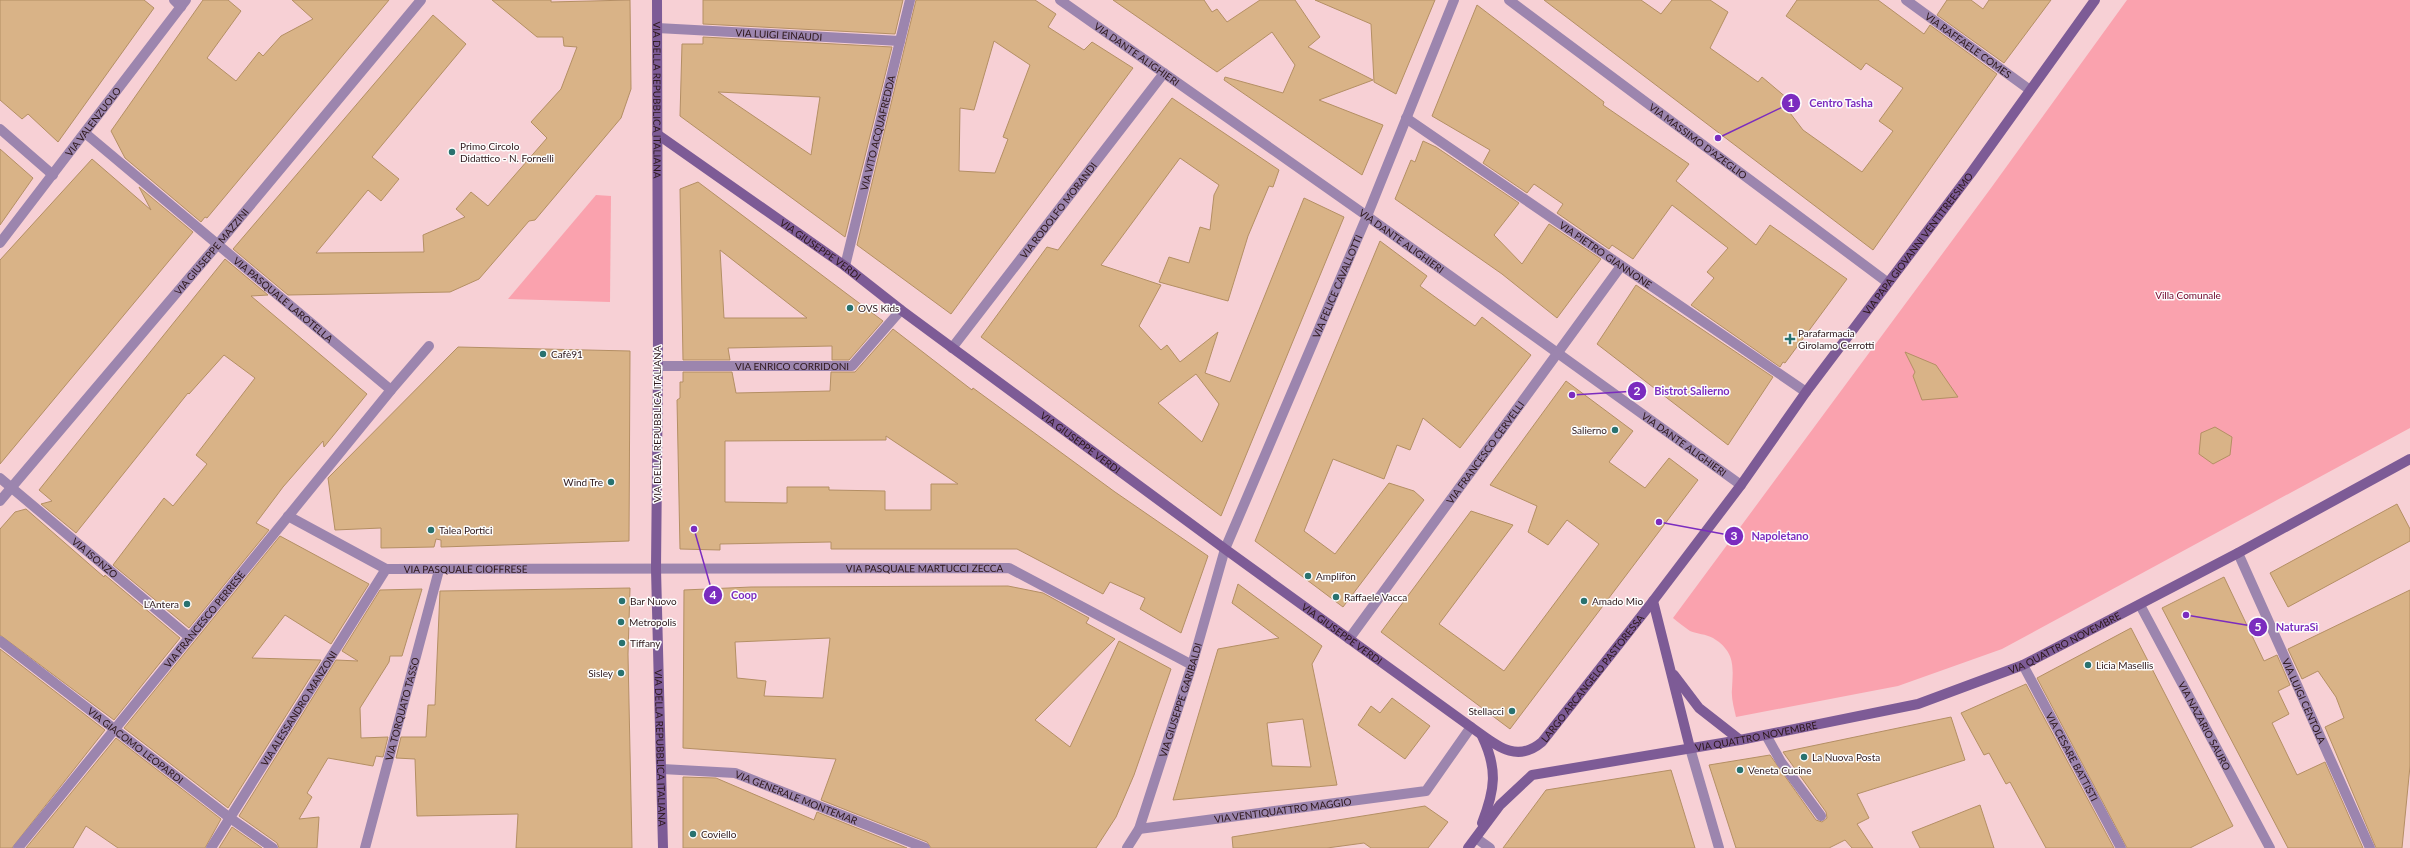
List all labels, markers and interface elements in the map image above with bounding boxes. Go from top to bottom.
street label: VIA RAFFAELE COMES [1923,10,2014,80]
street label: VIA DANTE ALIGHIERI [1092,20,1182,88]
street label: VIA DELLA REPUBBLICA ITALIANA [651,21,663,179]
street label: VIA LUIGI EINAUDI [735,26,823,43]
street label: VIA VITO ACQUAFREDDA [858,74,897,192]
street label: VIA VALENZUOLO [63,84,123,159]
callout: Centro Tasha [1781,91,1881,114]
text: 1 [1788,95,1795,110]
text: Centro Tasha [1809,96,1873,109]
street label: VIA MASSIMO D'AZEGLIO [1647,101,1749,182]
place label: Primo Circolo Didattico - N. Fornelli [460,140,554,164]
marker: Primo Circolo Didattico - N. Fornelli [447,147,457,157]
street label: VIA RODOLFO MORANDI [1017,160,1099,261]
street label: VIA PAPA GIOVANNI VENTITREESIMO [1860,170,1975,317]
street label: VIA GIUSEPPE MAZZINI [172,206,251,297]
street label: VIA DANTE ALIGHIERI [1357,206,1446,275]
street label: VIA GIUSEPPE VERDI [778,216,863,282]
street label: VIA PIETRO GIANNONE [1557,219,1654,291]
street label: VIA FELICE CAVALLOTTI [1310,233,1364,340]
street label: VIA PASQUALE LAROTELLA [231,254,336,345]
park label: Villa Comunale [2155,289,2221,301]
place label: OVS Kids [858,302,899,314]
marker: OVS Kids [845,303,855,313]
place label: Parafarmacia Girolamo Cerrotti [1798,327,1874,351]
marker: Parafarmacia Girolamo Cerrotti [1785,334,1795,344]
street label: VIA DELLA REPUBBLICA ITALIANA [651,345,663,503]
place label: Cafè91 [551,348,583,360]
marker: Cafè91 [538,349,548,359]
street label: VIA ENRICO CORRIDONI [735,360,849,372]
callout: Bistrot Salierno [1627,379,1738,402]
text: 2 [1634,383,1641,398]
text: Bistrot Salierno [1654,384,1730,397]
street label: VIA FRANCESCO CERVELLI [1444,399,1527,506]
street label: VIA GIUSEPPE VERDI [1038,409,1123,476]
street label: VIA DANTE ALIGHIERI [1639,410,1729,479]
place label: Salierno [1572,424,1607,436]
marker: Salierno [1610,425,1620,435]
place label: Wind Tre [563,476,603,488]
marker: Wind Tre [606,477,616,487]
place label: Talea Portici [439,524,492,536]
callout: Napoletano [1724,524,1817,547]
marker: Talea Portici [426,525,436,535]
text: 3 [1731,528,1738,543]
text: Napoletano [1751,529,1809,542]
street label: VIA ISONZO [69,535,120,581]
street label: VIA PASQUALE MARTUCCI ZECCA [846,562,1004,574]
street label: VIA PASQUALE CIOFFRESE [404,563,528,575]
street label: VIA FRANCESCO PERRESE [161,568,247,670]
place label: Amplifon [1316,570,1356,582]
marker: Amplifon [1303,571,1313,581]
callout: Coop [703,583,765,606]
text: 4 [710,587,717,602]
text: Coop [731,588,757,601]
place label: Raffaele Vacca [1344,591,1407,603]
marker: Raffaele Vacca [1331,592,1341,602]
place label: Bar Nuovo [630,595,677,607]
place label: Amado Mio [1592,595,1643,607]
marker: Bar Nuovo [617,596,627,606]
marker: Amado Mio [1579,596,1589,606]
place label: L'Antera [144,598,179,610]
marker: L'Antera [182,599,192,609]
street label: VIA GIUSEPPE VERDI [1299,601,1385,667]
street label: VIA QUATTRO NOVEMBRE [2007,609,2123,676]
street label: LARGO ARCANGELO PASTORESSA [1538,612,1646,744]
callout: NaturaSì [2248,615,2326,638]
place label: Metropolis [629,616,676,628]
marker: Metropolis [616,617,626,627]
text: 5 [2255,619,2262,634]
text: NaturaSì [2276,620,2318,633]
place label: Tiffany [630,637,661,649]
marker: Tiffany [617,638,627,648]
street label: VIA GIUSEPPE GARIBALDI [1157,641,1204,759]
street label: VIA ALESSANDRO MANZONI [258,648,339,768]
street label: VIA TORQUATO TASSO [383,656,421,762]
street label: VIA LUIGI CENTOLA [2280,656,2329,746]
place label: Licia Masellis [2096,659,2153,671]
marker: Licia Masellis [2083,660,2093,670]
place label: Sisley [588,667,614,679]
marker: Sisley [616,668,626,678]
street label: VIA DELLA REPUBBLICA ITALIANA [653,669,668,827]
street label: VIA NAZARIO SAURO [2176,679,2233,772]
street label: VIA GIACOMO LEOPARDI [85,705,186,786]
place label: Stellacci [1468,705,1504,717]
marker: Stellacci [1507,706,1517,716]
street label: VIA CESARE BATTISTI [2043,710,2101,803]
street label: VIA QUATTRO NOVEMBRE [1694,718,1819,753]
place label: La Nuova Posta [1812,751,1880,763]
marker: La Nuova Posta [1799,752,1809,762]
place label: Veneta Cucine [1748,764,1811,776]
marker: Veneta Cucine [1735,765,1745,775]
street label: VIA GENERALE MONTEMAR [733,768,860,827]
street label: VIA VENTIQUATTRO MAGGIO [1213,795,1352,825]
place label: Coviello [701,828,737,840]
marker: Coviello [688,829,698,839]

